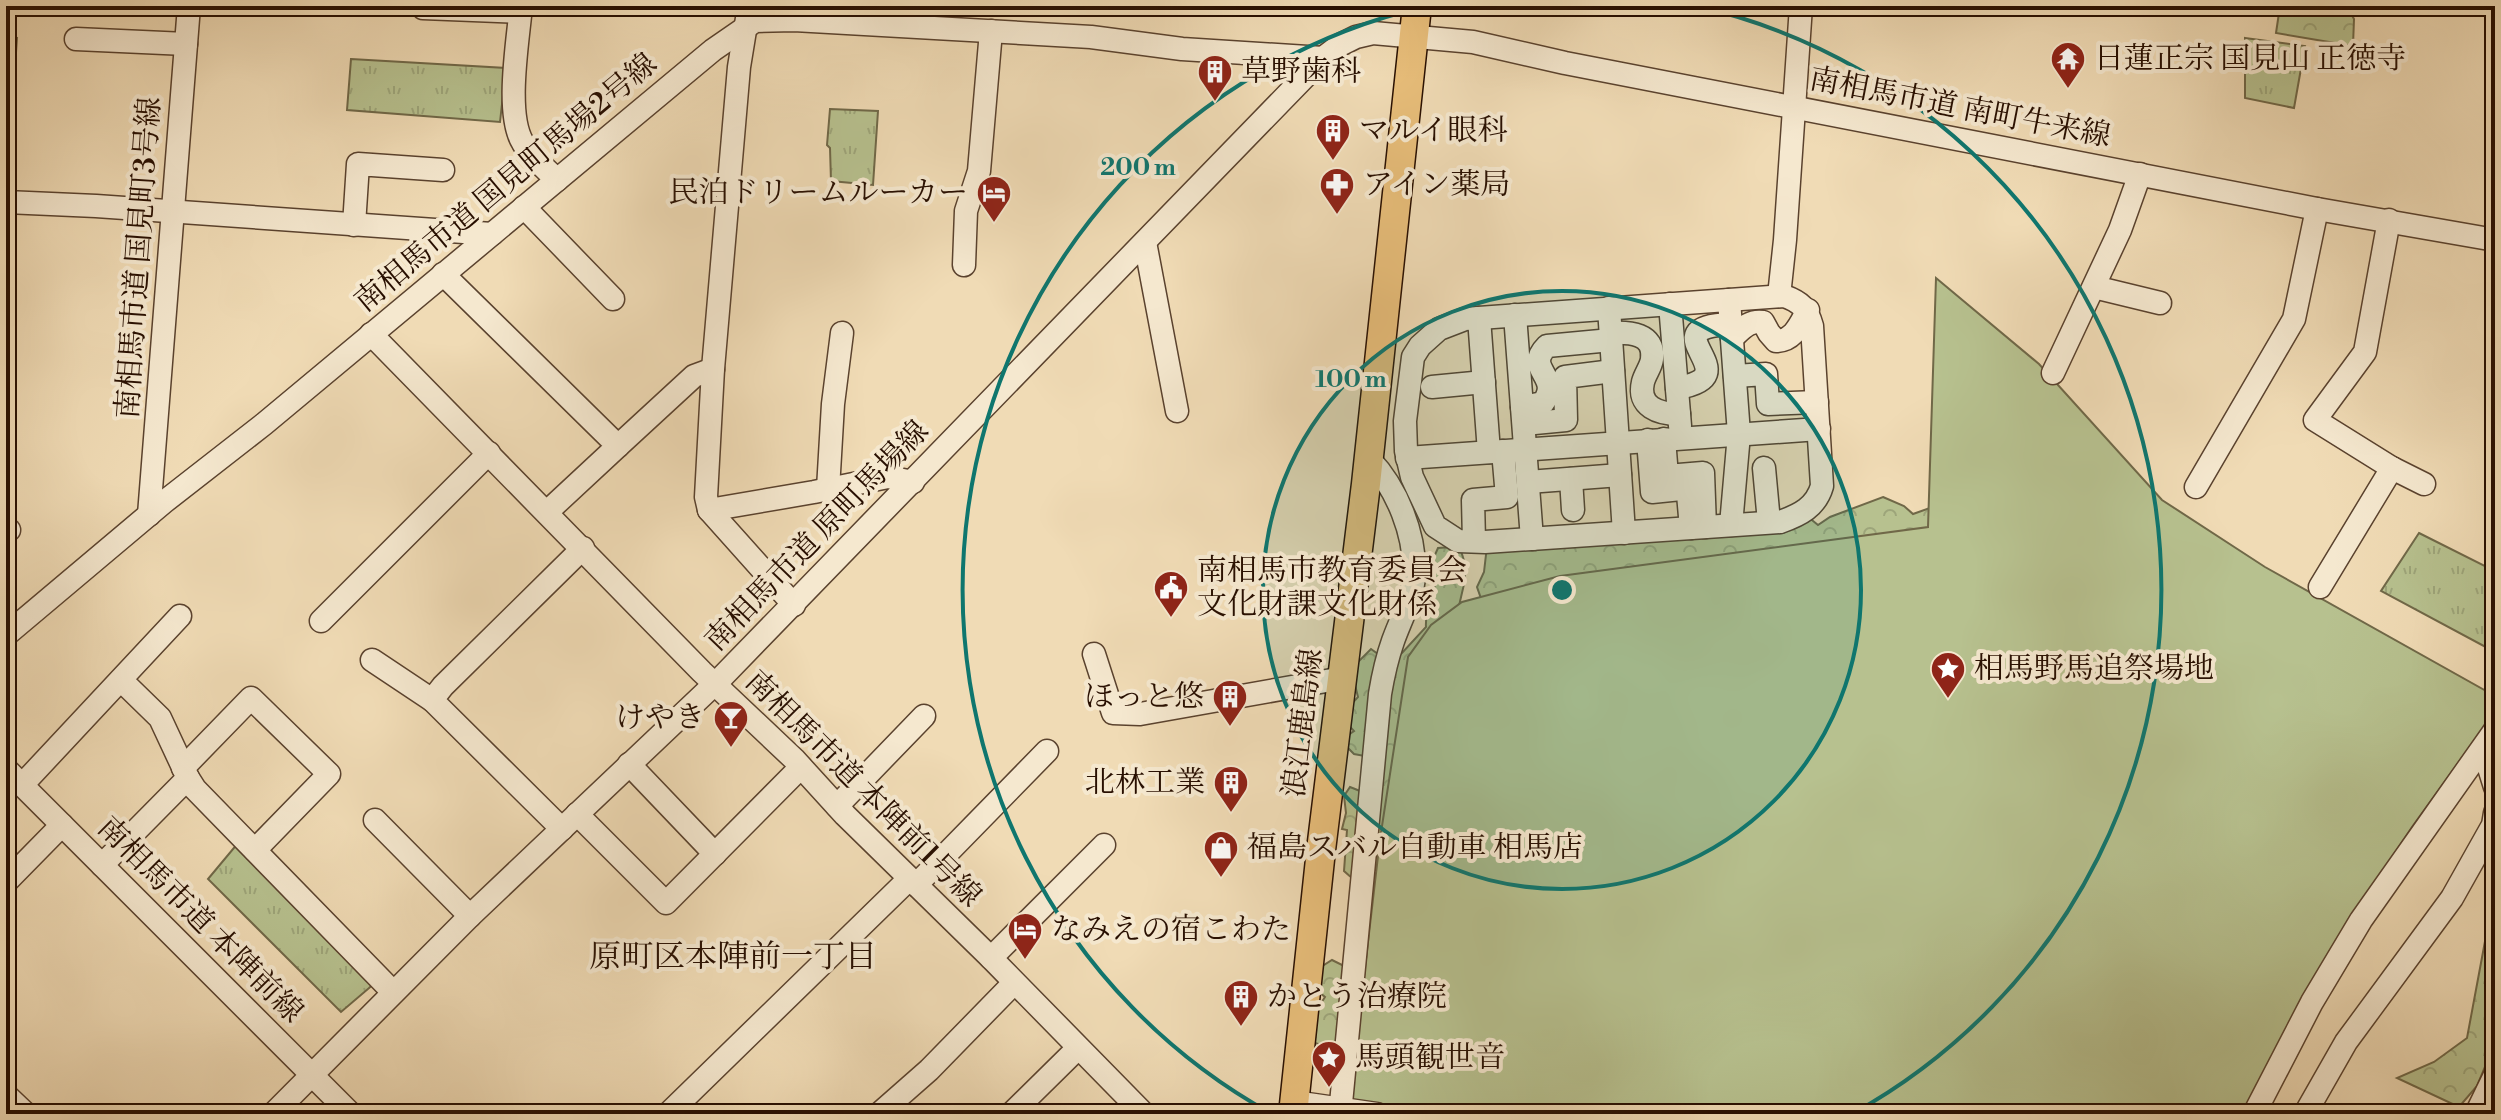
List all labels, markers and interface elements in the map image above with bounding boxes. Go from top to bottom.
temple icon: 日蓮正宗 国見山 正徳寺 [2049,40,2087,90]
place label: 日蓮正宗 国見山 正徳寺 [2094,40,2406,78]
street label: 南相馬市道 国見町馬場2号線 [347,45,665,321]
building icon: 草野歯科 [1196,53,1234,103]
place label: 草野歯科 [1241,53,1361,91]
street label: 南相馬市道 南町牛来線 [1806,60,2114,156]
street label: 南相馬市道 国見町3号線 [109,96,169,420]
building icon: マルイ眼科 [1314,112,1352,162]
place label: マルイ眼科 [1359,112,1508,150]
text: 200 m [1100,153,1176,183]
pharmacy icon: アイン薬局 [1318,166,1356,216]
place label: アイン薬局 [1363,166,1510,204]
place label: 民泊ドリームルーカー [669,174,968,212]
hotel icon: 民泊ドリームルーカー [975,174,1013,224]
text: 100 m [1315,365,1387,395]
street label: 南相馬市道 原町馬場線 [697,413,937,659]
place label: 南相馬市教育委員会 文化財課文化財係 [1197,552,1467,624]
public building icon: 南相馬市教育委員会 文化財課文化財係 [1152,569,1190,619]
centre of rings [1548,576,1576,604]
street label: 浪江鹿島線 [1275,646,1331,800]
place icon: 相馬野馬追祭場地 [1929,650,1967,700]
place label: 相馬野馬追祭場地 [1974,650,2214,688]
street label: 南相馬市道 本陣前1号線 [737,663,989,915]
place label: ほっと悠 [1084,678,1204,716]
building icon: ほっと悠 [1211,678,1249,728]
place label: けやき [615,699,705,737]
bar icon: けやき [712,699,750,749]
place label: 北林工業 [1085,764,1205,802]
building icon: 北林工業 [1212,764,1250,814]
street label: 南相馬市道 本陣前線 [89,809,311,1031]
shop icon: 福島スバル自動車 相馬店 [1202,829,1240,879]
place label: 福島スバル自動車 相馬店 [1247,829,1583,867]
hotel icon: なみえの宿こわた [1006,911,1044,961]
place label: なみえの宿こわた [1051,911,1291,949]
district label: 原町区本陣前一丁目 [589,937,877,977]
building icon: かとう治療院 [1222,978,1260,1028]
place label: かとう治療院 [1267,978,1447,1016]
place icon: 馬頭観世音 [1310,1039,1348,1089]
place label: 馬頭観世音 [1355,1039,1505,1077]

